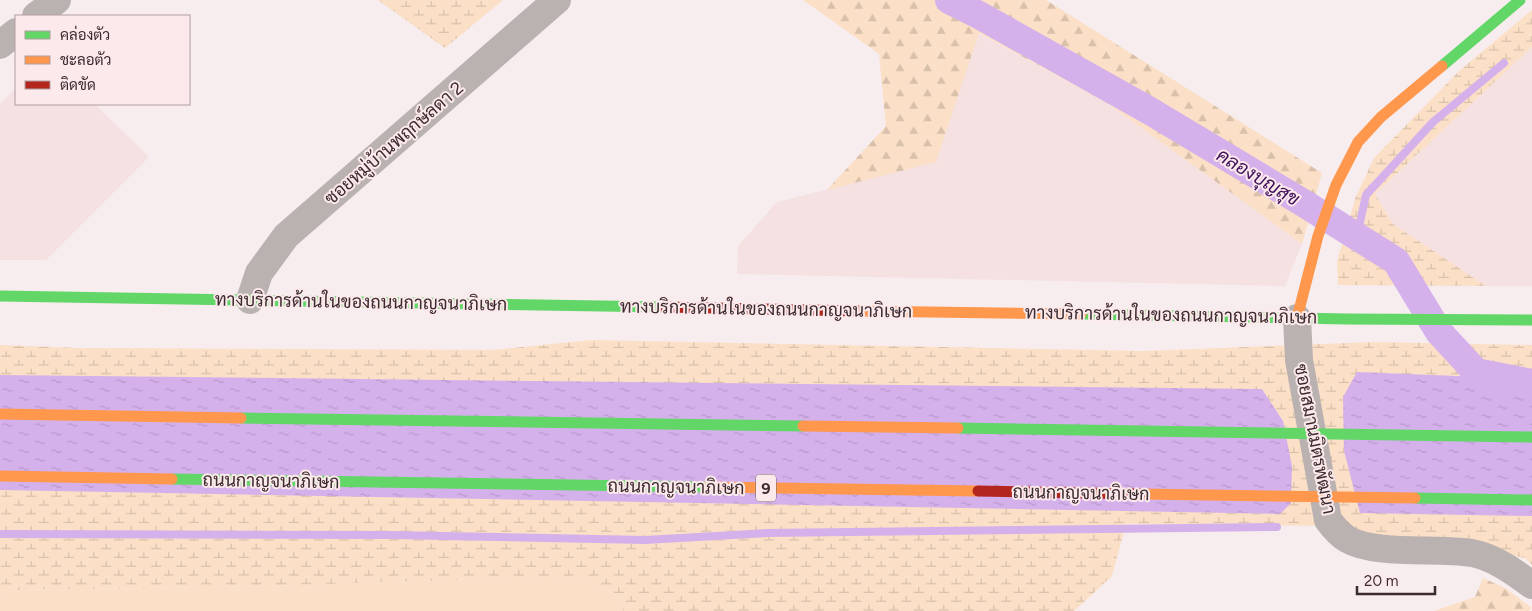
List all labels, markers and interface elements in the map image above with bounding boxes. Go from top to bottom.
legend [15,15,190,105]
text: คล่องตัว [60,25,110,44]
text: ชะลอตัว [60,51,111,69]
street label: ซอยหมู่บ้านพฤกษ์ลดา 2 [319,75,469,211]
text: ติดขัด [60,76,96,94]
water label: คลองบุญสุข [1212,143,1304,212]
street label: ทางบริการด้านในของถนนกาญจนาภิเษก [215,286,507,316]
street label: ทางบริการด้านในของถนนกาญจนาภิเษก [620,293,912,323]
street label: ทางบริการด้านในของถนนกาญจนาภิเษก [1025,299,1317,329]
street label: ซอยสมานมิตรพัฒนา [1290,362,1340,516]
street label: ถนนกาญจนาภิเษก [202,469,340,493]
road number: 9 [756,474,776,502]
street label: ถนนกาญจนาภิเษก [607,475,745,499]
street label: ถนนกาญจนาภิเษก [1012,481,1150,505]
scale bar [1357,564,1434,596]
text: 20 m [1364,572,1398,590]

